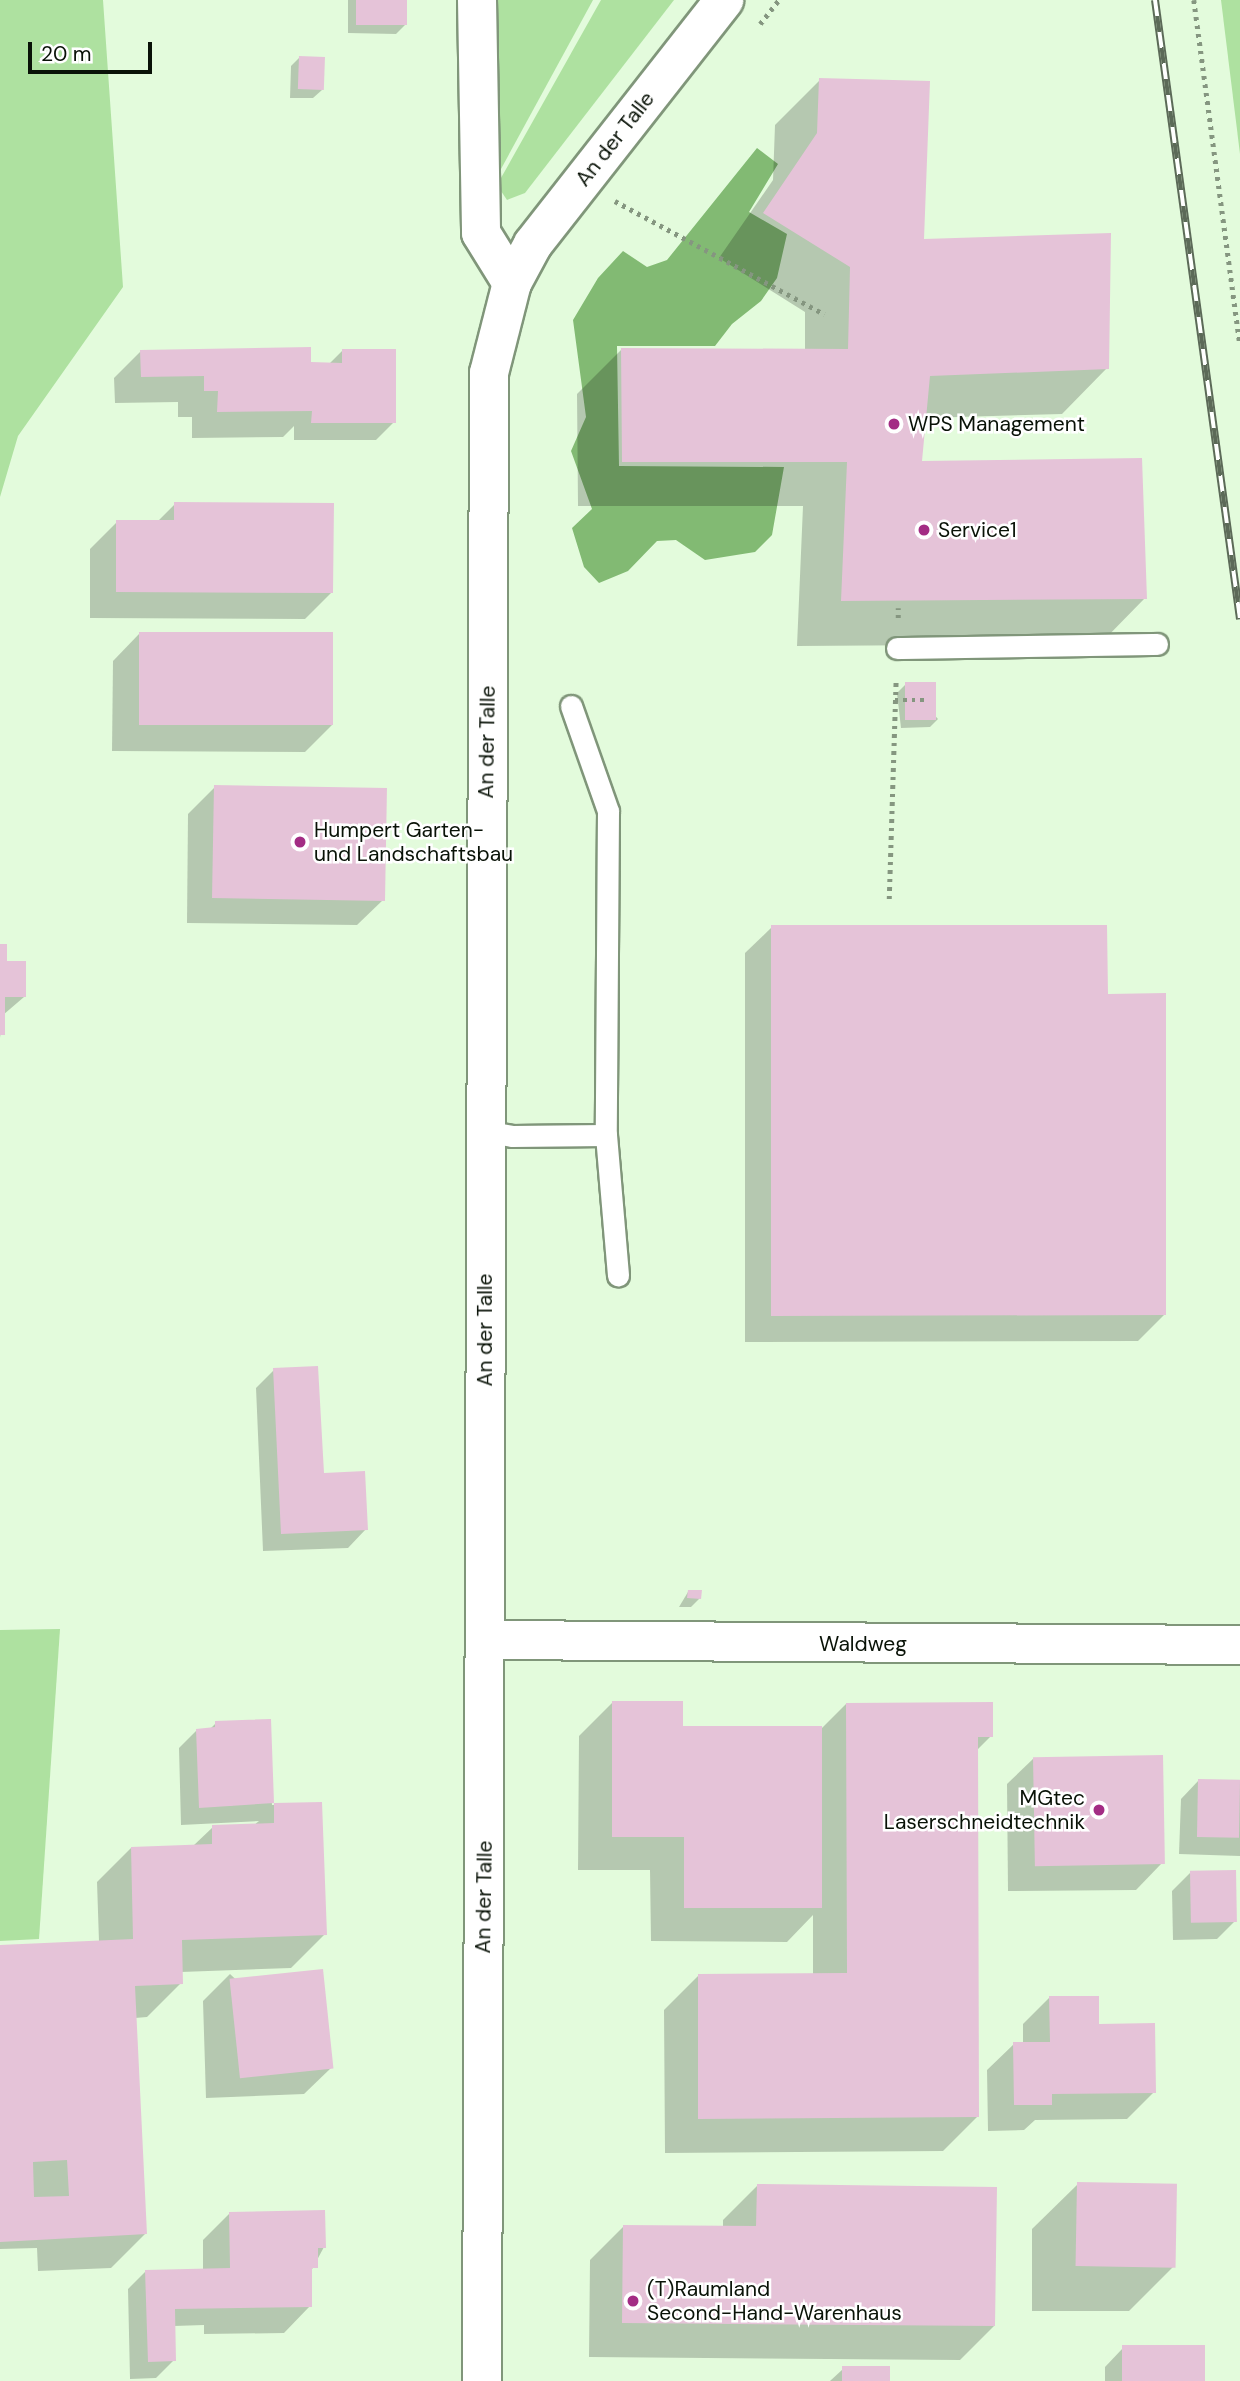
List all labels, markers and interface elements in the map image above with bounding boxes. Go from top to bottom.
scale bar [32,28,156,72]
text: 20 m [41,40,92,68]
street label: An der Talle [570,87,660,191]
place label: WPS Management [908,411,1085,437]
marker: WPS Management [886,416,902,432]
place label: Service1 [938,517,1016,543]
marker: Service1 [916,522,932,538]
street label: An der Talle [473,685,501,799]
place label: Humpert Garten- und Landschaftsbau [314,817,513,867]
marker: Humpert Garten- und Landschaftsbau [292,834,308,850]
street label: An der Talle [472,1274,498,1386]
street label: Waldweg [819,1631,907,1657]
place label: MGtec Laserschneidtechnik [884,1785,1085,1835]
marker: MGtec Laserschneidtechnik [1091,1802,1107,1818]
street label: An der Talle [470,1840,498,1954]
place label: (T)Raumland Second-Hand-Warenhaus [647,2276,902,2326]
marker: (T)Raumland Second-Hand-Warenhaus [625,2293,641,2309]

